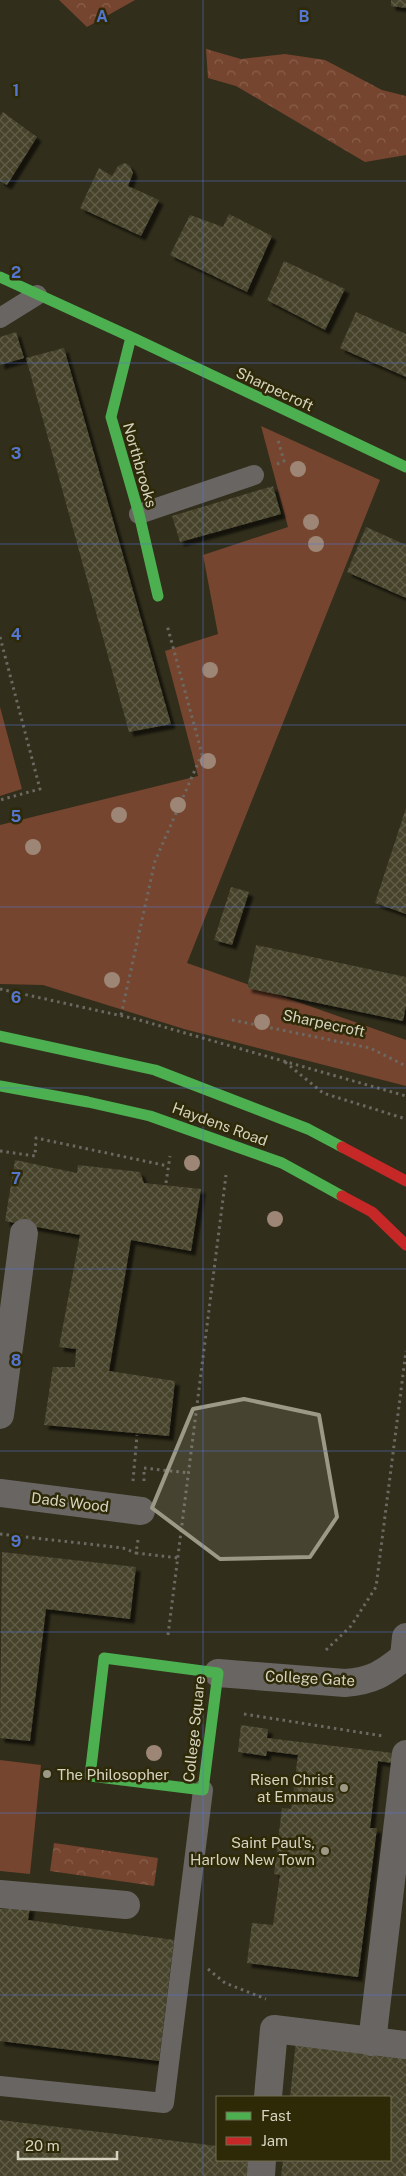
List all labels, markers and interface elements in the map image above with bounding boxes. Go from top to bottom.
text: A [96,7,108,26]
text: B [299,7,310,26]
text: 1 [13,81,19,100]
text: 2 [11,263,21,282]
street label: Sharpecroft [234,364,317,414]
street label: Northbrooks [120,421,160,509]
text: 3 [11,444,21,463]
text: 4 [11,625,22,644]
text: 5 [11,807,22,826]
text: 6 [11,988,21,1007]
street label: Sharpecroft [281,1006,367,1040]
street label: Haydens Road [170,1099,270,1149]
text: 7 [11,1169,21,1188]
text: 8 [11,1351,22,1370]
street label: Dads Wood [30,1489,110,1515]
text: 9 [11,1532,21,1551]
street label: College Gate [265,1667,355,1689]
street label: College Square [180,1675,208,1783]
place label: The Philosopher [57,1766,169,1783]
marker: The Philosopher [41,1768,53,1780]
place label: Risen Christ at Emmaus [250,1771,334,1805]
marker: Risen Christ at Emmaus [338,1782,350,1794]
place label: Saint Paul's, Harlow New Town [190,1834,315,1868]
marker: Saint Paul's, Harlow New Town [319,1845,331,1857]
legend [216,2096,391,2161]
text: Fast [261,2107,291,2124]
scale bar [18,2128,116,2160]
text: Jam [261,2132,288,2149]
text: 20 m [25,2137,60,2154]

